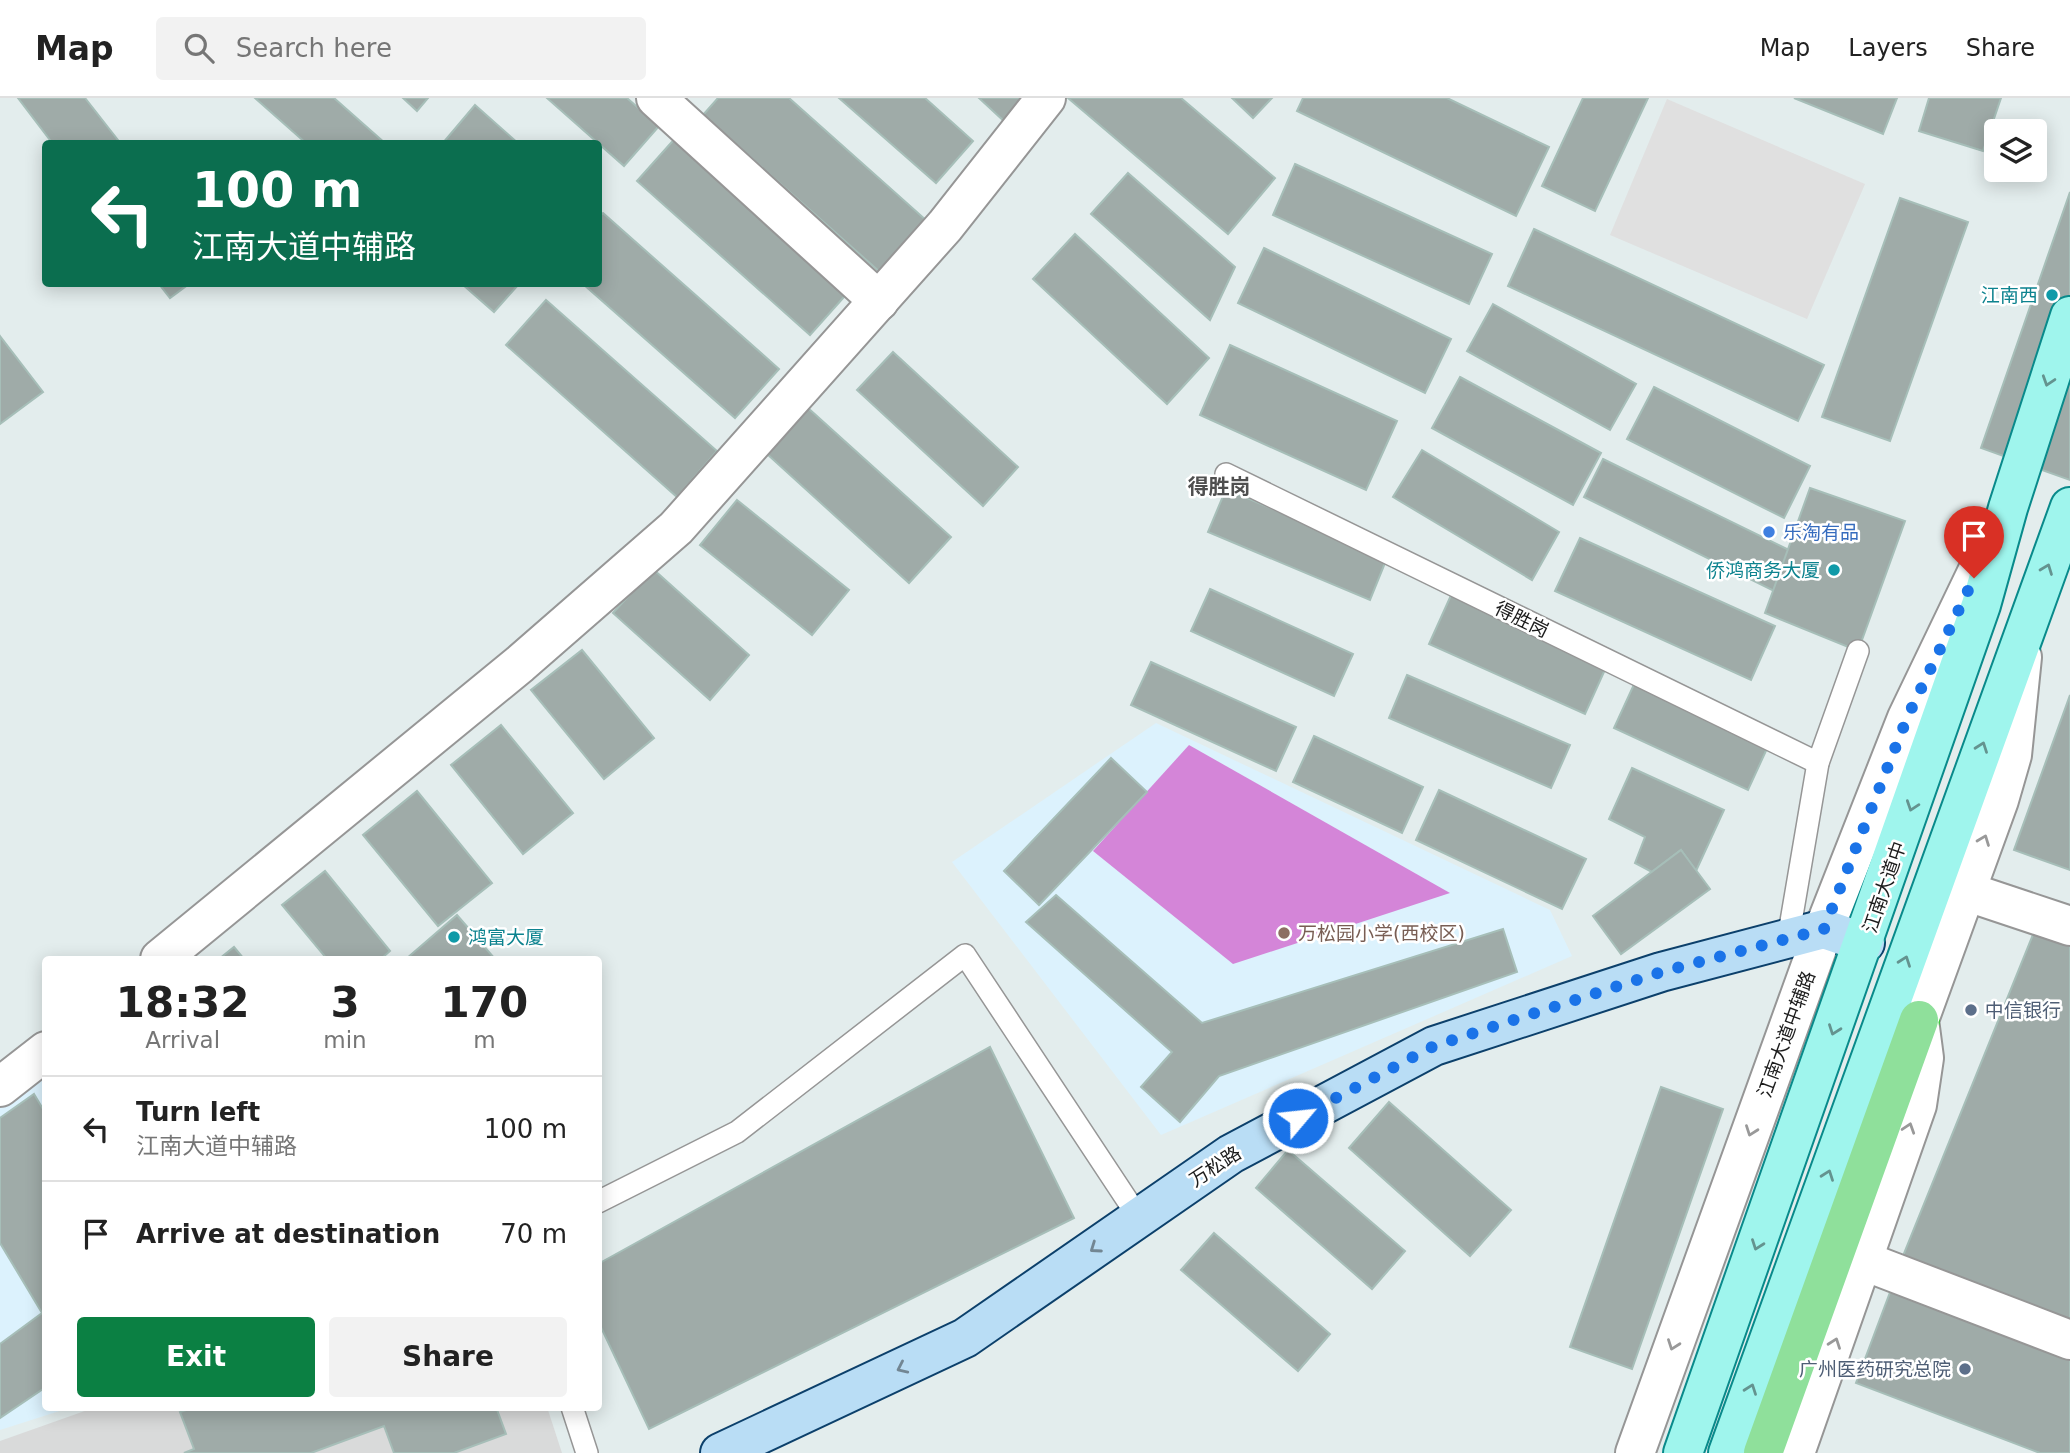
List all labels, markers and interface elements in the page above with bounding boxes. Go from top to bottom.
search box [156,17,646,80]
text: Map [35,29,114,68]
icon: search [180,29,218,67]
text: Search here [236,33,392,63]
text: Map [1760,34,1810,62]
text: Layers [1848,34,1928,62]
text: Share [1966,34,2035,62]
map controls [1984,119,2047,182]
button: layers [1984,119,2047,182]
text: 100 m [192,162,362,219]
icon: left [77,168,168,259]
text: 江南大道中辅路 [192,228,416,266]
place label: 江南西 [1981,284,2038,306]
marker: 江南西 [2044,287,2060,303]
one-way arrow [2042,374,2056,387]
district label: 得胜岗 [1188,475,1251,499]
pin [1944,506,2004,578]
icon: arrive [1955,517,1993,555]
place label: 乐淘有品 [1783,521,1859,543]
marker: 乐淘有品 [1761,524,1777,540]
place label: 侨鸿商务大厦 [1706,559,1820,581]
marker: 侨鸿商务大厦 [1826,562,1842,578]
one-way arrow [2039,563,2053,575]
street label: 得胜岗 [1492,597,1552,641]
one-way arrow [1974,741,1988,753]
one-way arrow [1906,800,1920,812]
one-way arrow [1976,835,1990,847]
street label: 江南大道中 [1858,838,1910,936]
place label: 万松园小学(西校区) [1298,922,1465,944]
marker: 万松园小学(西校区) [1276,925,1292,941]
place label: 鸿富大厦 [468,926,544,948]
marker: 鸿富大厦 [446,929,462,945]
one-way arrow [1897,955,1911,967]
street label: 江南大道中辅路 [1753,968,1819,1100]
text: 18:32 [116,978,250,1027]
text: 3 [330,978,360,1027]
text: 170 [441,978,528,1027]
place label: 中信银行 [1985,999,2061,1021]
marker: 中信银行 [1963,1002,1979,1018]
one-way arrow [1828,1024,1842,1036]
text: Arrival [145,1027,220,1053]
text: min [323,1027,367,1053]
text: m [473,1027,496,1053]
position arrow [1261,1081,1335,1155]
text: Turn left [136,1097,260,1127]
icon: left [77,1110,115,1148]
text: 100 m [484,1114,567,1144]
one-way arrow [1901,1122,1916,1134]
one-way arrow [1745,1124,1759,1136]
text: 江南大道中辅路 [136,1133,297,1159]
street label: 万松路 [1185,1141,1245,1191]
one-way arrow [1820,1169,1834,1181]
icon: arrive [77,1215,115,1253]
text: Arrive at destination [136,1219,440,1249]
text: 70 m [500,1219,567,1249]
one-way arrow [1751,1238,1765,1250]
one-way arrow [1090,1240,1103,1252]
button: Exit [77,1317,315,1397]
button: Share [329,1317,567,1397]
one-way arrow [1827,1337,1841,1349]
one-way arrow [1667,1338,1681,1350]
place label: 广州医药研究总院 [1799,1358,1951,1380]
one-way arrow [897,1360,909,1374]
marker: 广州医药研究总院 [1957,1361,1973,1377]
one-way arrow [1743,1383,1757,1395]

